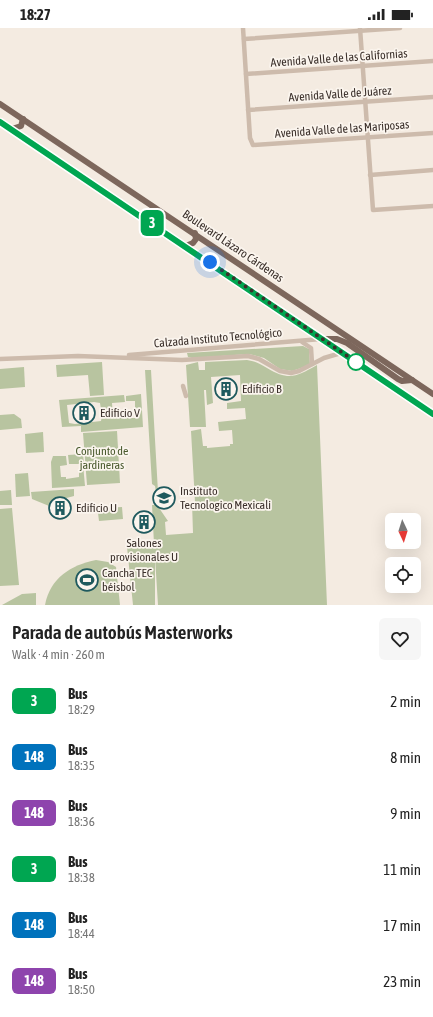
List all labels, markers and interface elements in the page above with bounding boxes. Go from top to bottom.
text: 18:27 [20,6,51,23]
street label: Avenida Valle de las Californias [270,46,408,70]
street label: Avenida Valle de Juárez [288,83,393,105]
street label: Avenida Valle de las Mariposas [274,117,410,141]
street label: Boulevard Lázaro Cárdenas [180,207,286,285]
line badge: 3 [139,210,165,236]
text: 3 [149,215,155,231]
your location [200,252,220,272]
street label: Calzada Instituto Tecnológico [153,325,283,351]
unlabelled marker [347,353,365,371]
building icon: Edificio B [213,376,239,402]
place label: Edificio B [242,382,282,396]
building icon: Edificio V [71,400,97,426]
place label: Edificio V [100,406,140,420]
park label: Conjunto de jardineras [76,444,129,472]
place label: Instituto Tecnologico Mexicali [180,484,271,512]
school or university icon: Instituto Tecnologico Mexicali [151,485,177,511]
building icon: Edificio U [47,495,73,521]
place label: Edificio U [76,501,117,515]
building icon: Salones provisionales U [131,509,157,535]
north arrow [385,513,421,549]
map controls [385,513,421,593]
place label: Salones provisionales U [110,536,178,564]
button: locate [385,557,421,593]
place label: Cancha TEC béisbol [102,566,153,594]
sports icon: Cancha TEC béisbol [74,567,100,593]
button: heart [379,618,421,660]
text: Parada de autobús Masterworks [12,621,233,643]
text: Walk · 4 min · 260 m [12,647,105,662]
text: Bus [68,685,88,702]
text: 3 [31,693,37,709]
text: 2 min [390,693,421,710]
text: 18:29 [68,702,95,717]
text: Bus [68,741,88,758]
text: 148 [24,749,44,765]
text: 8 min [390,749,421,766]
text: 18:35 [68,758,95,773]
text: Bus [68,797,88,814]
text: 148 [24,805,44,821]
text: 9 min [390,805,421,822]
text: 18:36 [68,814,95,829]
text: Bus [68,853,88,870]
text: 3 [31,861,37,877]
text: 11 min [383,861,421,878]
text: 18:38 [68,870,95,885]
text: Bus [68,909,88,926]
text: 148 [24,917,44,933]
text: 17 min [383,917,421,934]
text: 18:44 [68,926,95,941]
text: Bus [68,965,88,982]
text: 148 [24,973,44,989]
text: 23 min [383,973,421,990]
text: 18:50 [68,982,95,997]

